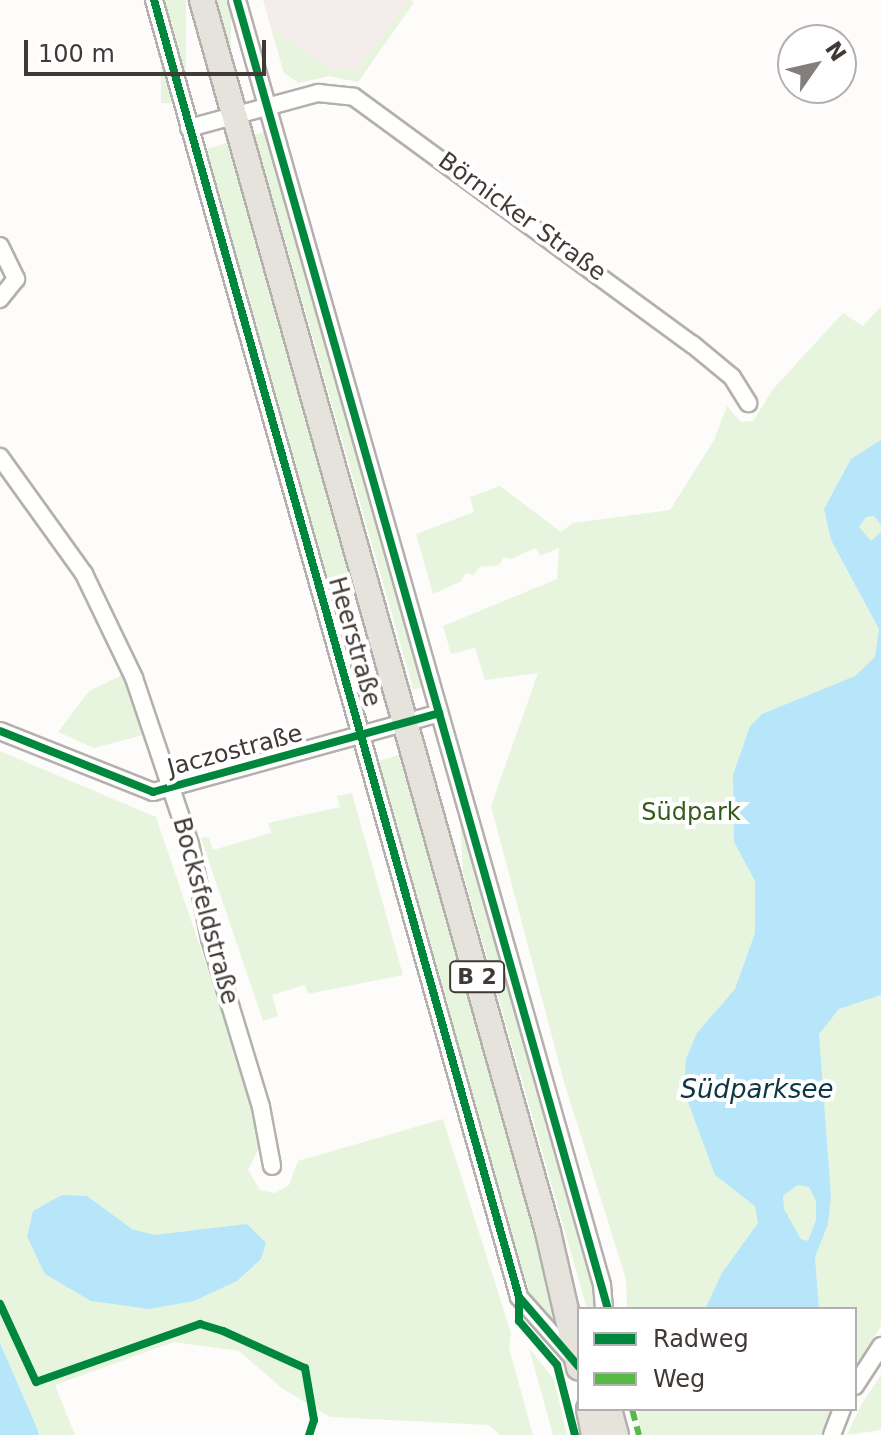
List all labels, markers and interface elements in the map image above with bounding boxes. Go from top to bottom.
scale bar [28,24,270,74]
north arrow [777,24,857,104]
text: N [820,37,851,66]
text: 100 m [38,40,115,68]
street label: Börnicker Straße [433,147,611,287]
street label: Heerstraße [322,574,386,710]
street label: Jaczostraße [164,719,306,783]
park label: Südpark [641,799,741,827]
street label: Bocksfeldstraße [166,814,244,1008]
road number: B 2 [449,959,505,995]
water label: Südparksee [680,1074,834,1106]
legend [577,1307,857,1411]
text: Radweg [653,1325,749,1353]
text: Weg [653,1365,705,1393]

